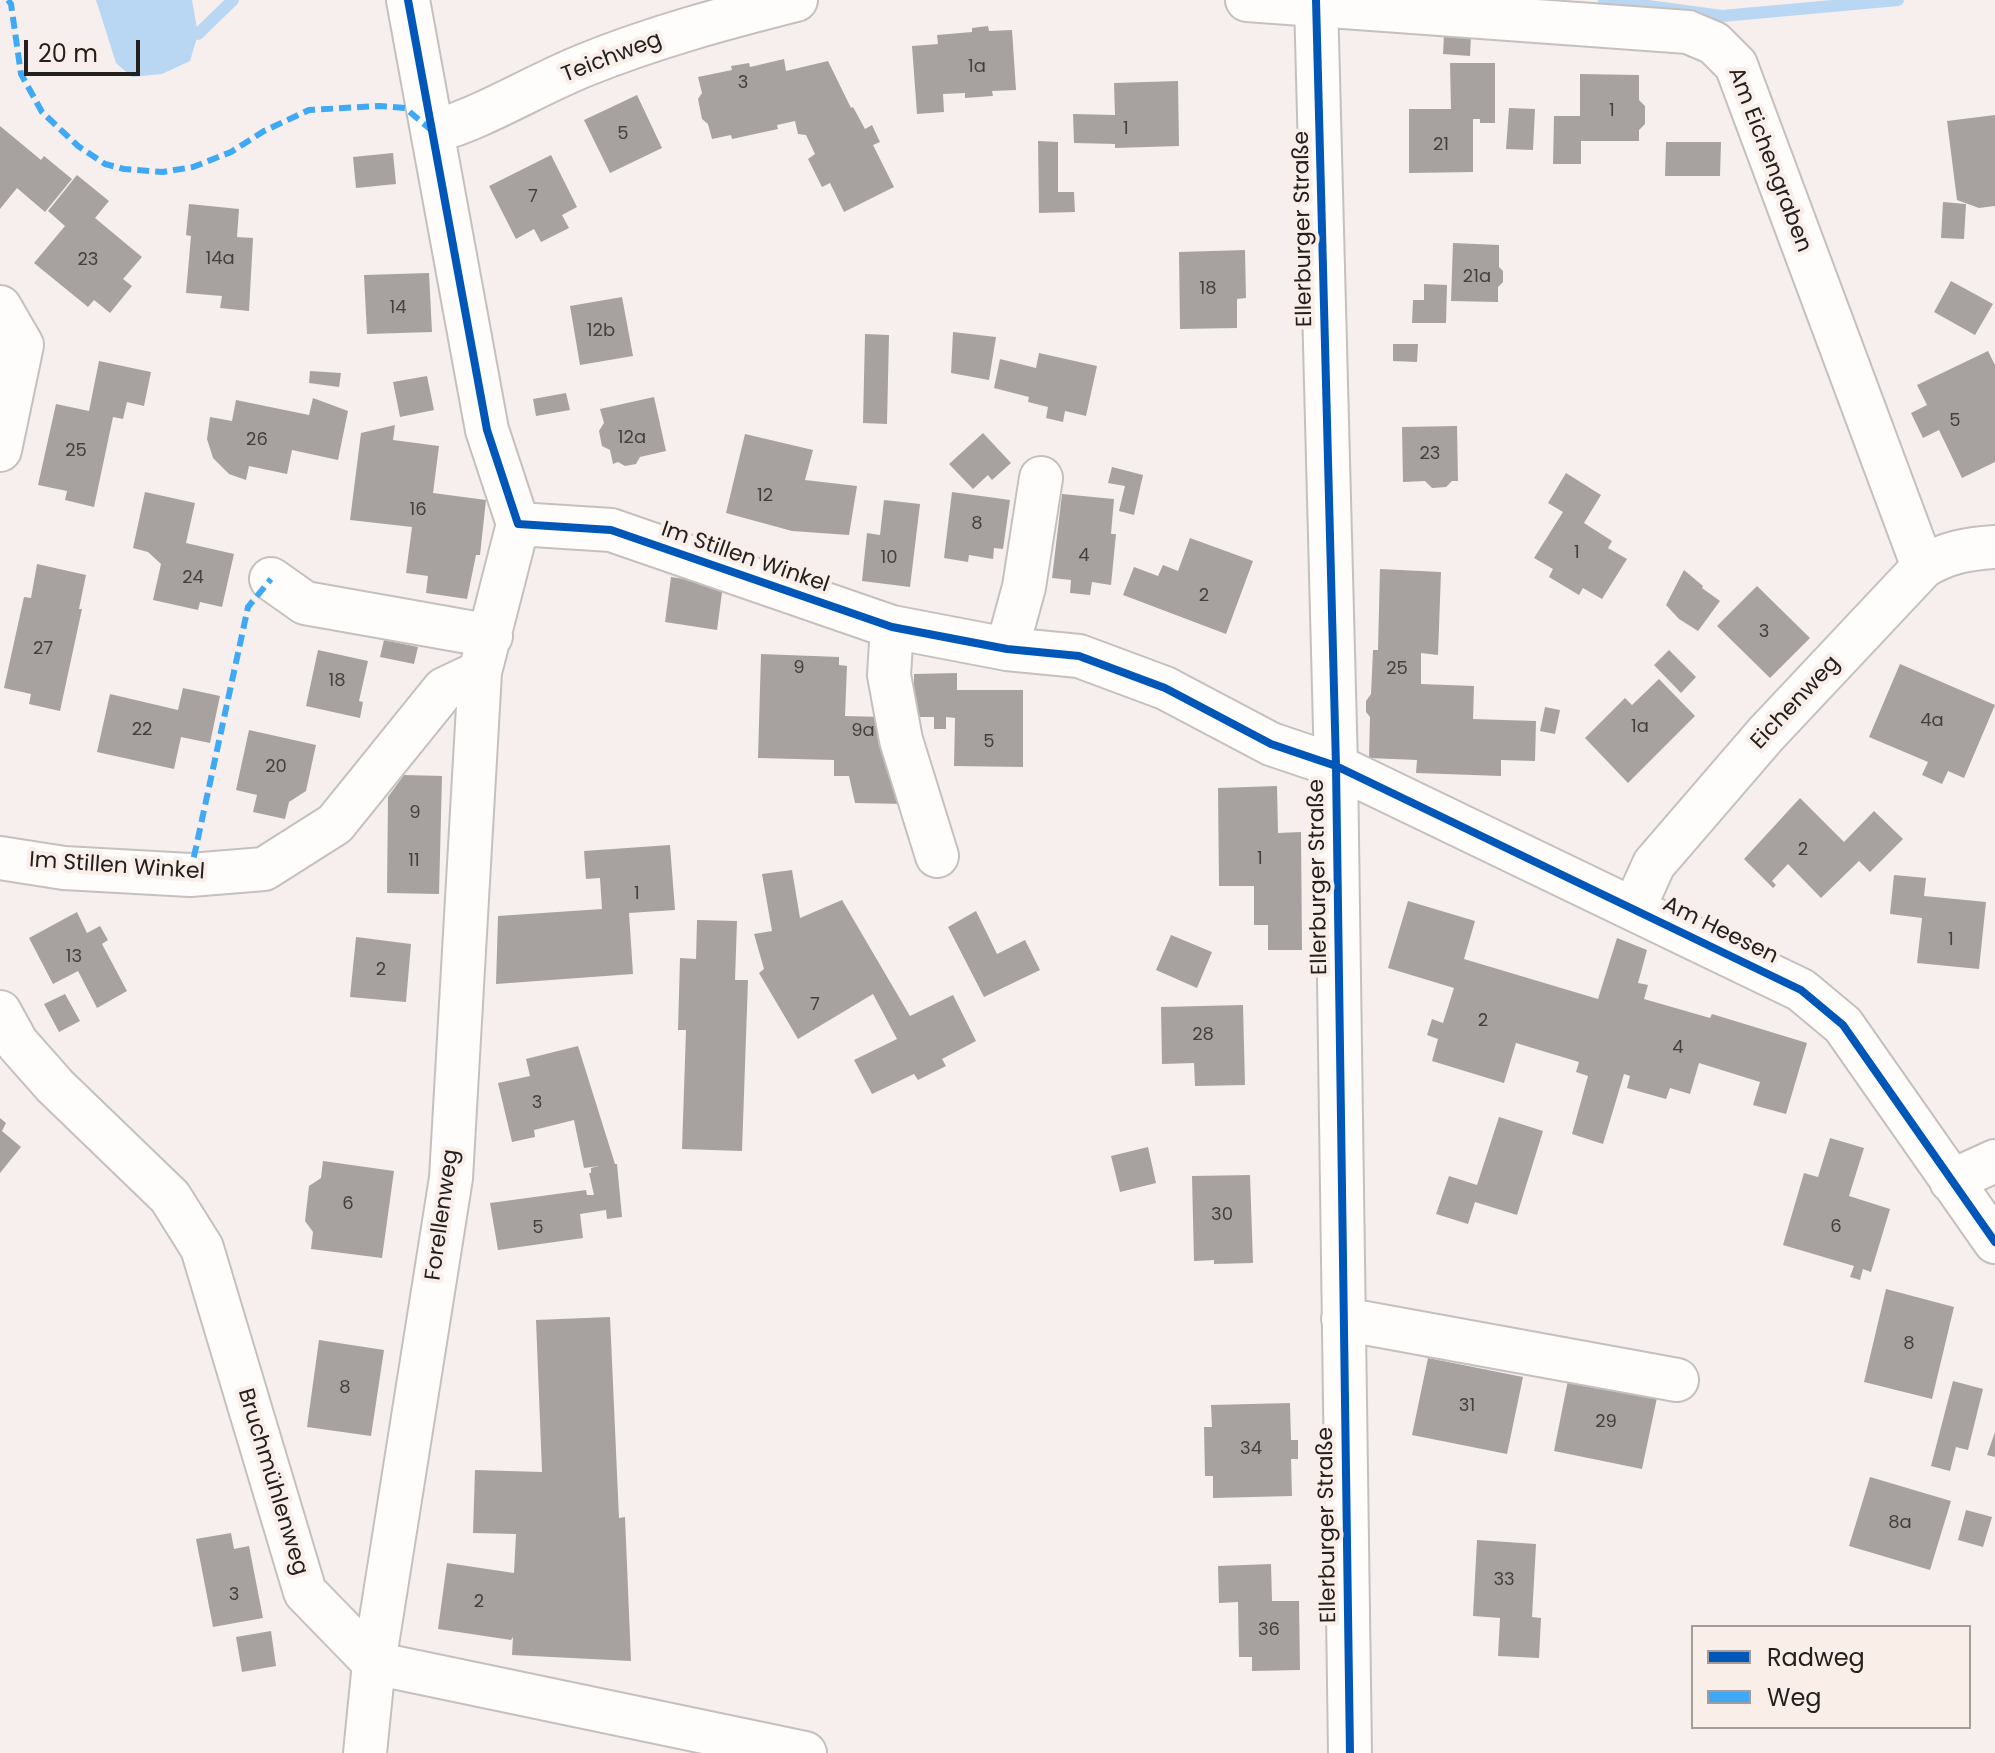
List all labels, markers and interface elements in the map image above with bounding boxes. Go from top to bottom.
scale bar [28,24,144,74]
street label: Teichweg [558,27,666,89]
text: 20 m [38,37,98,70]
house number: 1a [968,56,986,78]
street label: Am Eichengraben [1722,64,1816,256]
house number: 3 [738,72,748,94]
house number: 1 [1609,100,1615,122]
house number: 1 [1123,118,1129,140]
house number: 5 [617,123,629,145]
street label: Ellerburger Straße [1289,131,1319,327]
house number: 21 [1433,134,1449,156]
house number: 7 [528,186,538,208]
house number: 14a [205,248,235,270]
house number: 23 [78,249,98,271]
house number: 21a [1463,266,1491,288]
house number: 18 [1199,278,1217,300]
house number: 14 [389,297,407,319]
house number: 12b [587,320,615,342]
house number: 5 [1949,410,1961,432]
house number: 12a [618,427,646,449]
house number: 26 [246,429,268,451]
house number: 25 [65,440,87,462]
house number: 23 [1420,443,1440,465]
house number: 12 [757,485,773,507]
house number: 16 [409,499,427,521]
house number: 8 [971,513,983,535]
street label: Im Stillen Winkel [657,517,833,599]
house number: 1 [1574,542,1580,564]
house number: 4 [1078,545,1090,567]
house number: 10 [880,547,898,569]
house number: 24 [182,567,204,589]
house number: 2 [1199,585,1209,607]
house number: 3 [1759,621,1769,643]
house number: 27 [33,638,53,660]
street label: Eichenweg [1746,651,1846,755]
house number: 9 [793,657,805,679]
house number: 25 [1386,658,1408,680]
house number: 18 [328,670,346,692]
house number: 4a [1920,710,1944,732]
house number: 1a [1631,716,1649,738]
house number: 22 [132,719,152,741]
house number: 9a [851,720,875,742]
house number: 5 [983,731,995,753]
house number: 20 [265,756,287,778]
street label: Ellerburger Straße [1304,779,1334,975]
house number: 9 [409,802,421,824]
house number: 2 [1798,839,1808,861]
street label: Im Stillen Winkel [28,848,206,886]
house number: 1 [1257,848,1263,870]
house number: 11 [408,850,420,872]
house number: 1 [634,883,640,905]
street label: Am Heesen [1658,892,1782,970]
house number: 1 [1948,929,1954,951]
house number: 13 [66,946,82,968]
house number: 2 [376,959,386,981]
house number: 7 [810,994,820,1016]
house number: 2 [1478,1010,1488,1032]
house number: 28 [1192,1024,1214,1046]
house number: 4 [1672,1037,1684,1059]
house number: 3 [532,1092,542,1114]
street label: Forellenweg [421,1148,465,1282]
house number: 6 [342,1193,354,1215]
house number: 30 [1211,1204,1233,1226]
house number: 6 [1830,1216,1842,1238]
house number: 5 [532,1217,544,1239]
house number: 8 [1903,1333,1915,1355]
house number: 8 [339,1377,351,1399]
street label: Bruchmühlenweg [231,1386,313,1578]
house number: 31 [1459,1395,1475,1417]
house number: 29 [1595,1411,1617,1433]
street label: Ellerburger Straße [1313,1427,1343,1623]
house number: 34 [1240,1438,1262,1460]
house number: 8a [1888,1512,1912,1534]
house number: 33 [1493,1569,1515,1591]
house number: 3 [229,1584,239,1606]
house number: 2 [474,1591,484,1613]
house number: 36 [1258,1619,1280,1641]
legend [1691,1625,1971,1729]
text: Radweg [1767,1641,1865,1674]
text: Weg [1767,1681,1822,1714]

